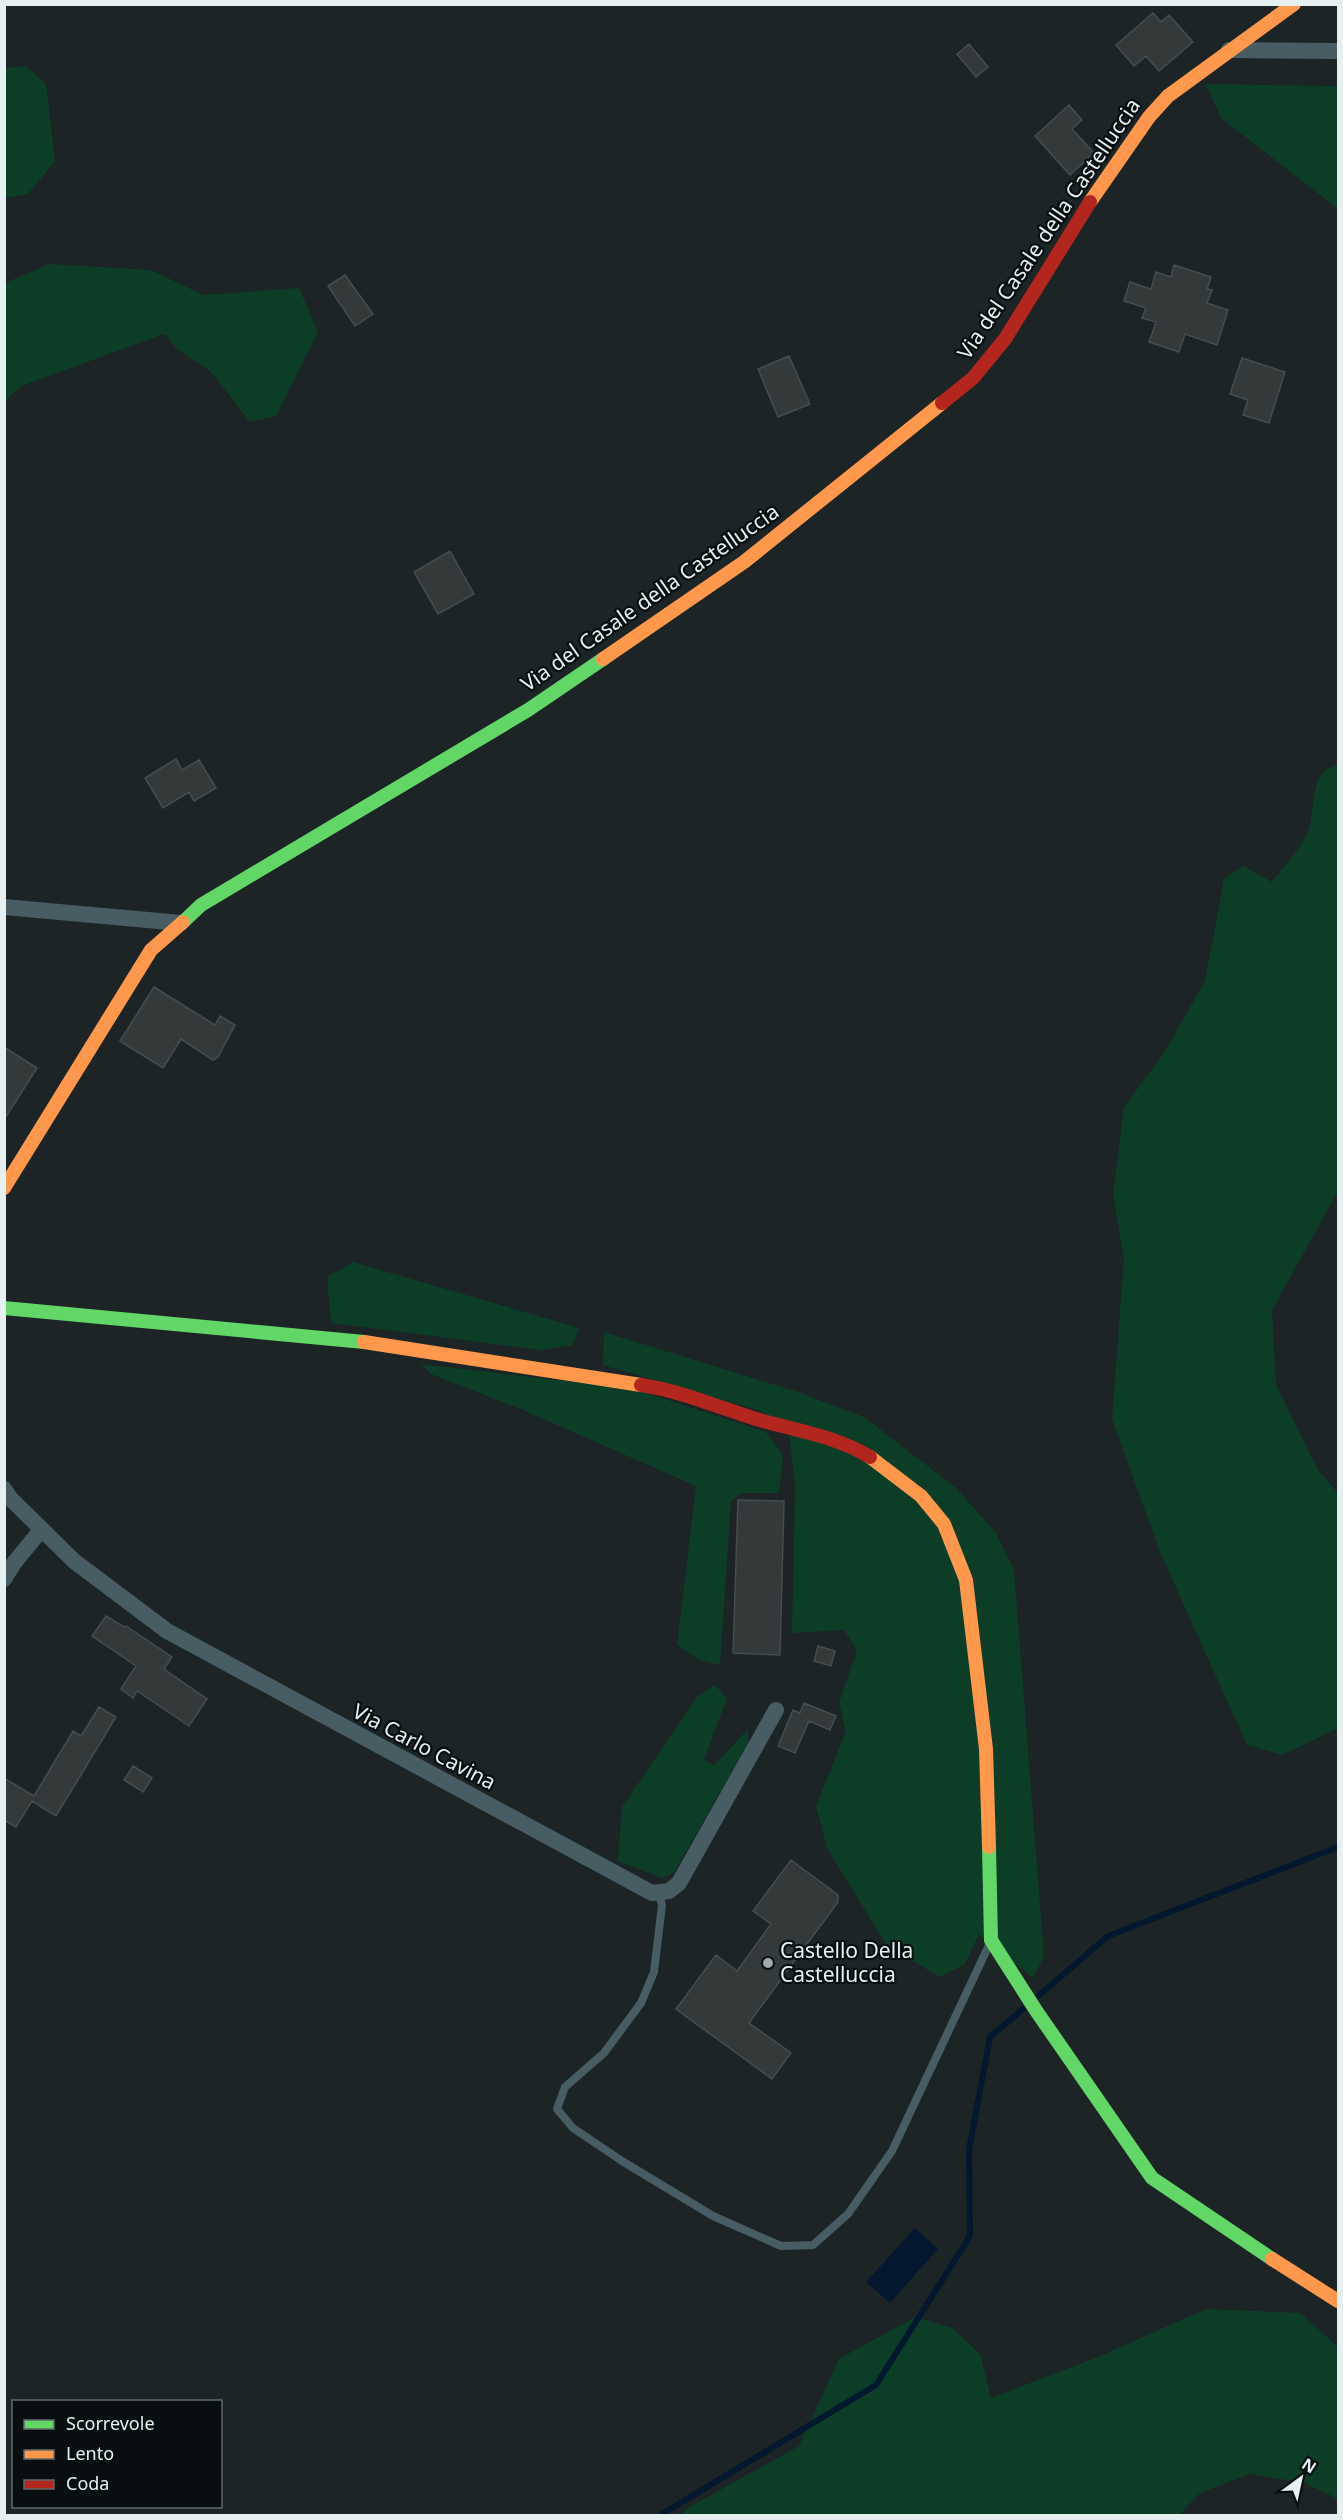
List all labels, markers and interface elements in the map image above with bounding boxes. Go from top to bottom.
street label: Via del Casale della Castelluccia [950,92,1146,364]
street label: Via del Casale della Castelluccia [515,497,784,697]
street label: Via Carlo Cavina [348,1697,501,1796]
place label: Castello Della Castelluccia [780,1936,913,1988]
marker: Castello Della Castelluccia [761,1956,775,1970]
legend [12,2400,222,2508]
text: Scorrevole [66,2411,155,2435]
text: Lento [66,2441,114,2465]
north arrow [1271,2448,1331,2508]
text: N [1298,2453,1321,2478]
text: Coda [66,2471,109,2495]

